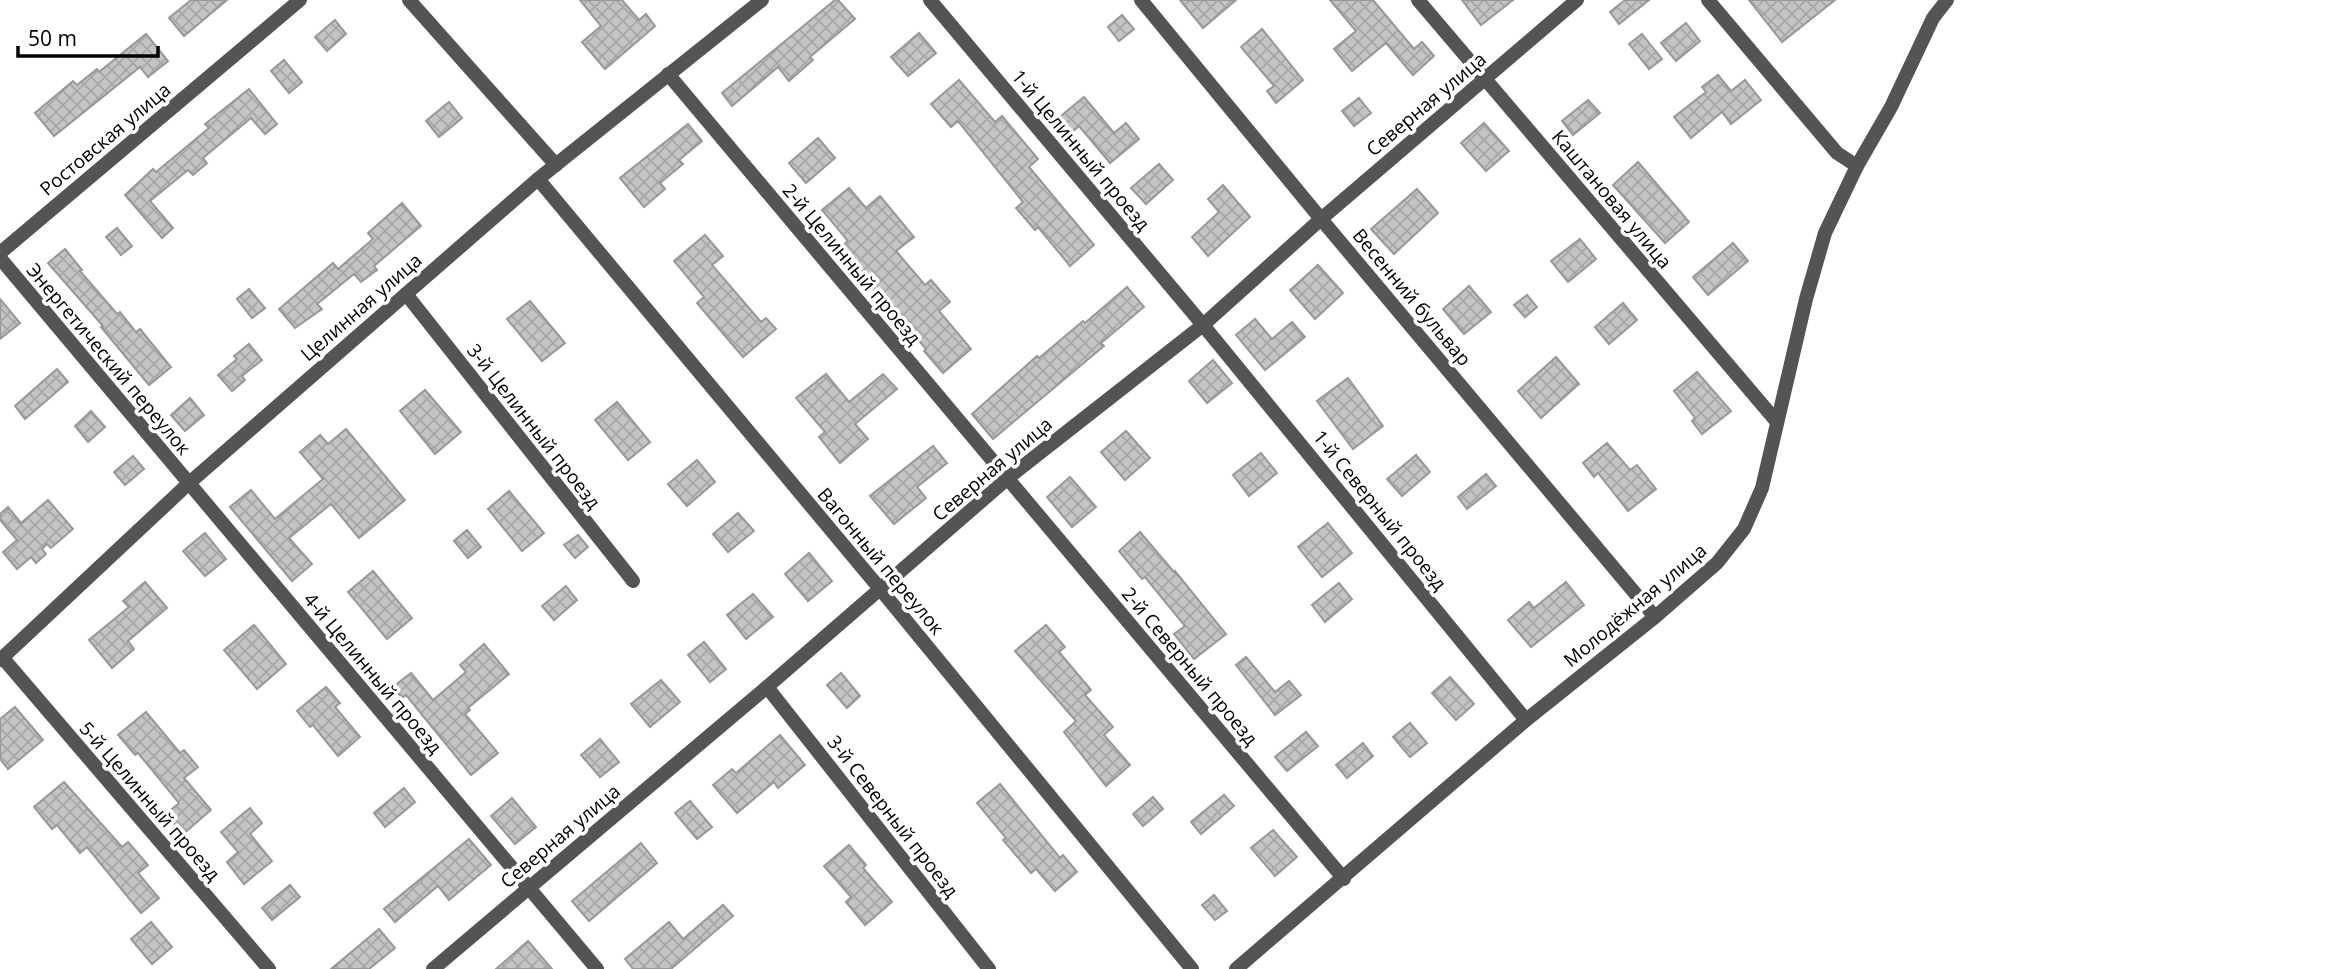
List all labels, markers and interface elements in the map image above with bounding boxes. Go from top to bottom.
scale bar [18,14,158,58]
text: 50 m [28,24,77,52]
street label: Северная улица [1361,46,1491,162]
street label: 1-й Целинный проезд [1006,64,1156,236]
street label: Ростовская улица [34,77,176,201]
street label: Каштановая улица [1546,124,1678,274]
street label: 2-й Целинный проезд [777,178,927,350]
street label: Весенний бульвар [1347,223,1477,371]
street label: Целинная улица [295,247,427,367]
street label: Энергетический переулок [21,258,197,460]
street label: 3-й Целинный проезд [461,338,607,514]
street label: Северная улица [927,411,1057,527]
street label: 1-й Северный проезд [1307,424,1453,596]
street label: Вагонный переулок [812,482,950,640]
street label: Молодёжная улица [1558,537,1712,673]
street label: 2-й Северный проезд [1116,581,1264,751]
street label: 4-й Целинный проезд [298,587,448,759]
street label: 5-й Целинный проезд [74,716,226,886]
street label: 3-й Северный проезд [821,730,965,903]
street label: Северная улица [495,778,625,894]

